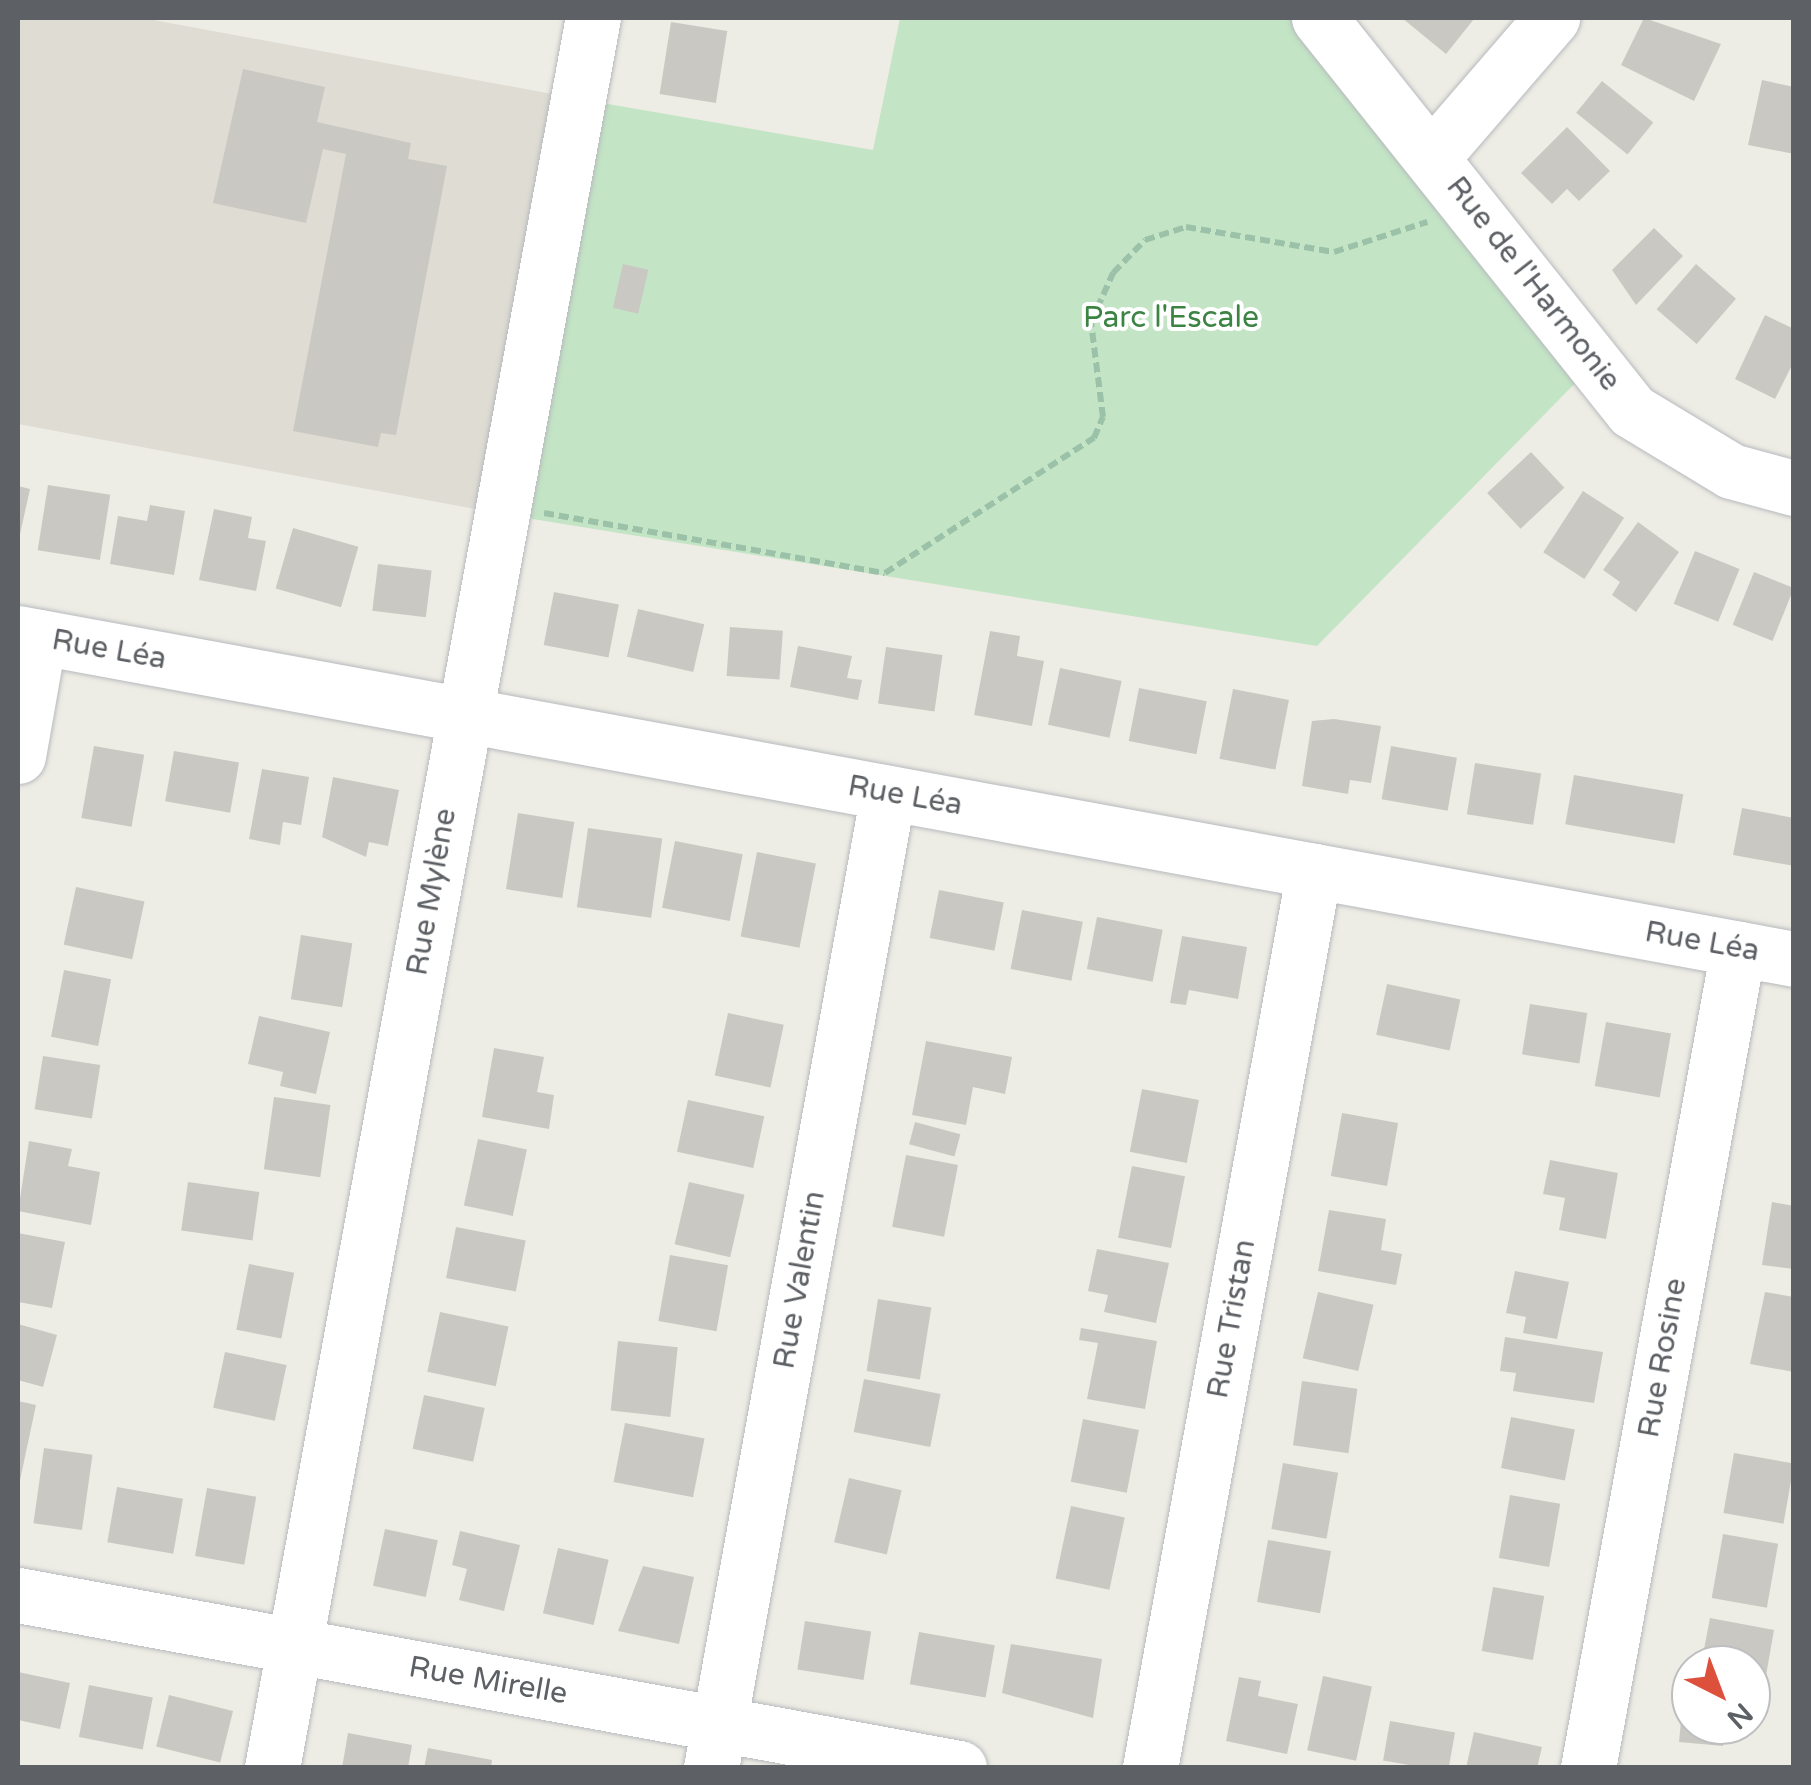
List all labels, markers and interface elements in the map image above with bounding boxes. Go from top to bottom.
street label: Rue de l'Harmonie [1438,170,1628,398]
park label: Parc l'Escale [1083,300,1259,336]
street label: Rue Léa [49,622,169,678]
street label: Rue Léa [845,768,965,824]
street label: Rue Mylène [400,806,464,978]
street label: Rue Léa [1642,914,1762,970]
street label: Rue Valentin [767,1188,833,1372]
street label: Rue Tristan [1200,1237,1264,1401]
street label: Rue Rosine [1631,1276,1695,1440]
north arrow [1671,1645,1771,1745]
street label: Rue Mirelle [406,1649,570,1713]
text: N [1720,1696,1759,1736]

